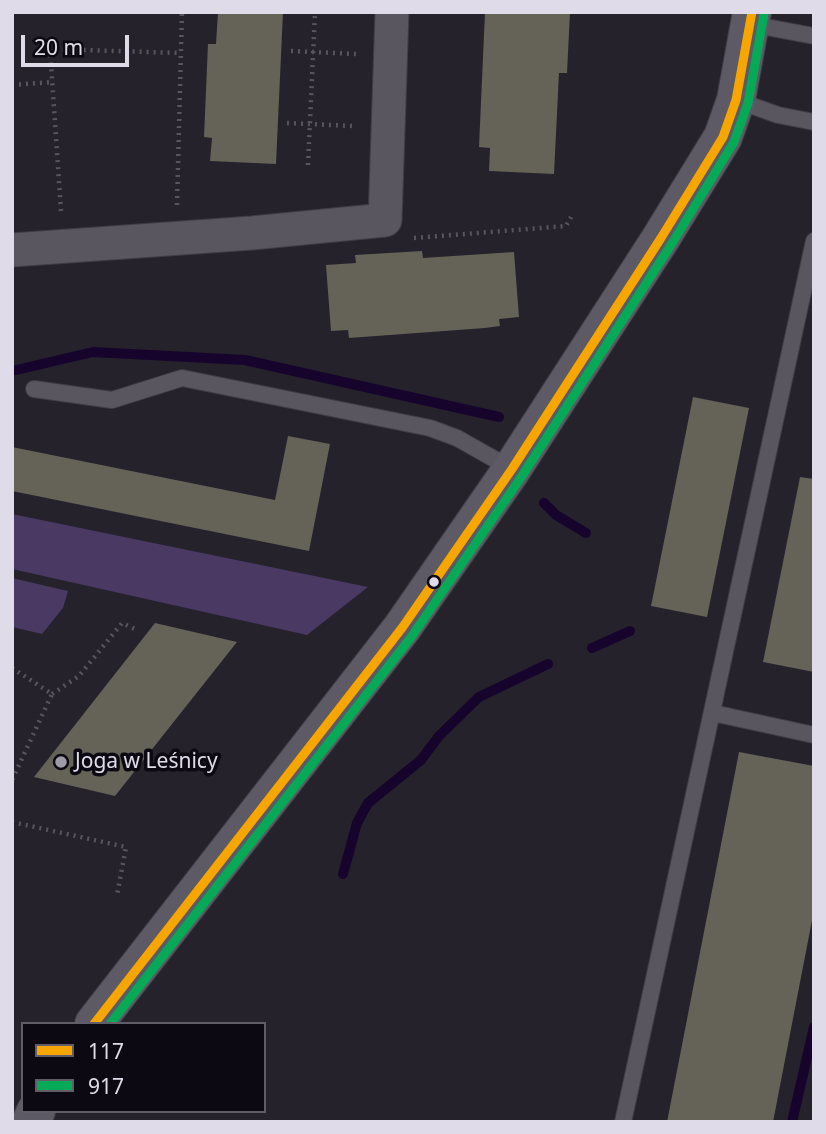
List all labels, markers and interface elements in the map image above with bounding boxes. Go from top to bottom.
scale bar [24,21,133,65]
text: 20 m [34,33,83,61]
unlabelled marker [427,575,441,589]
place label: Joga w Leśnicy [75,749,218,775]
marker: Joga w Leśnicy [53,754,69,770]
legend [21,1022,266,1113]
text: 117 [88,1037,124,1065]
text: 917 [88,1072,124,1100]

